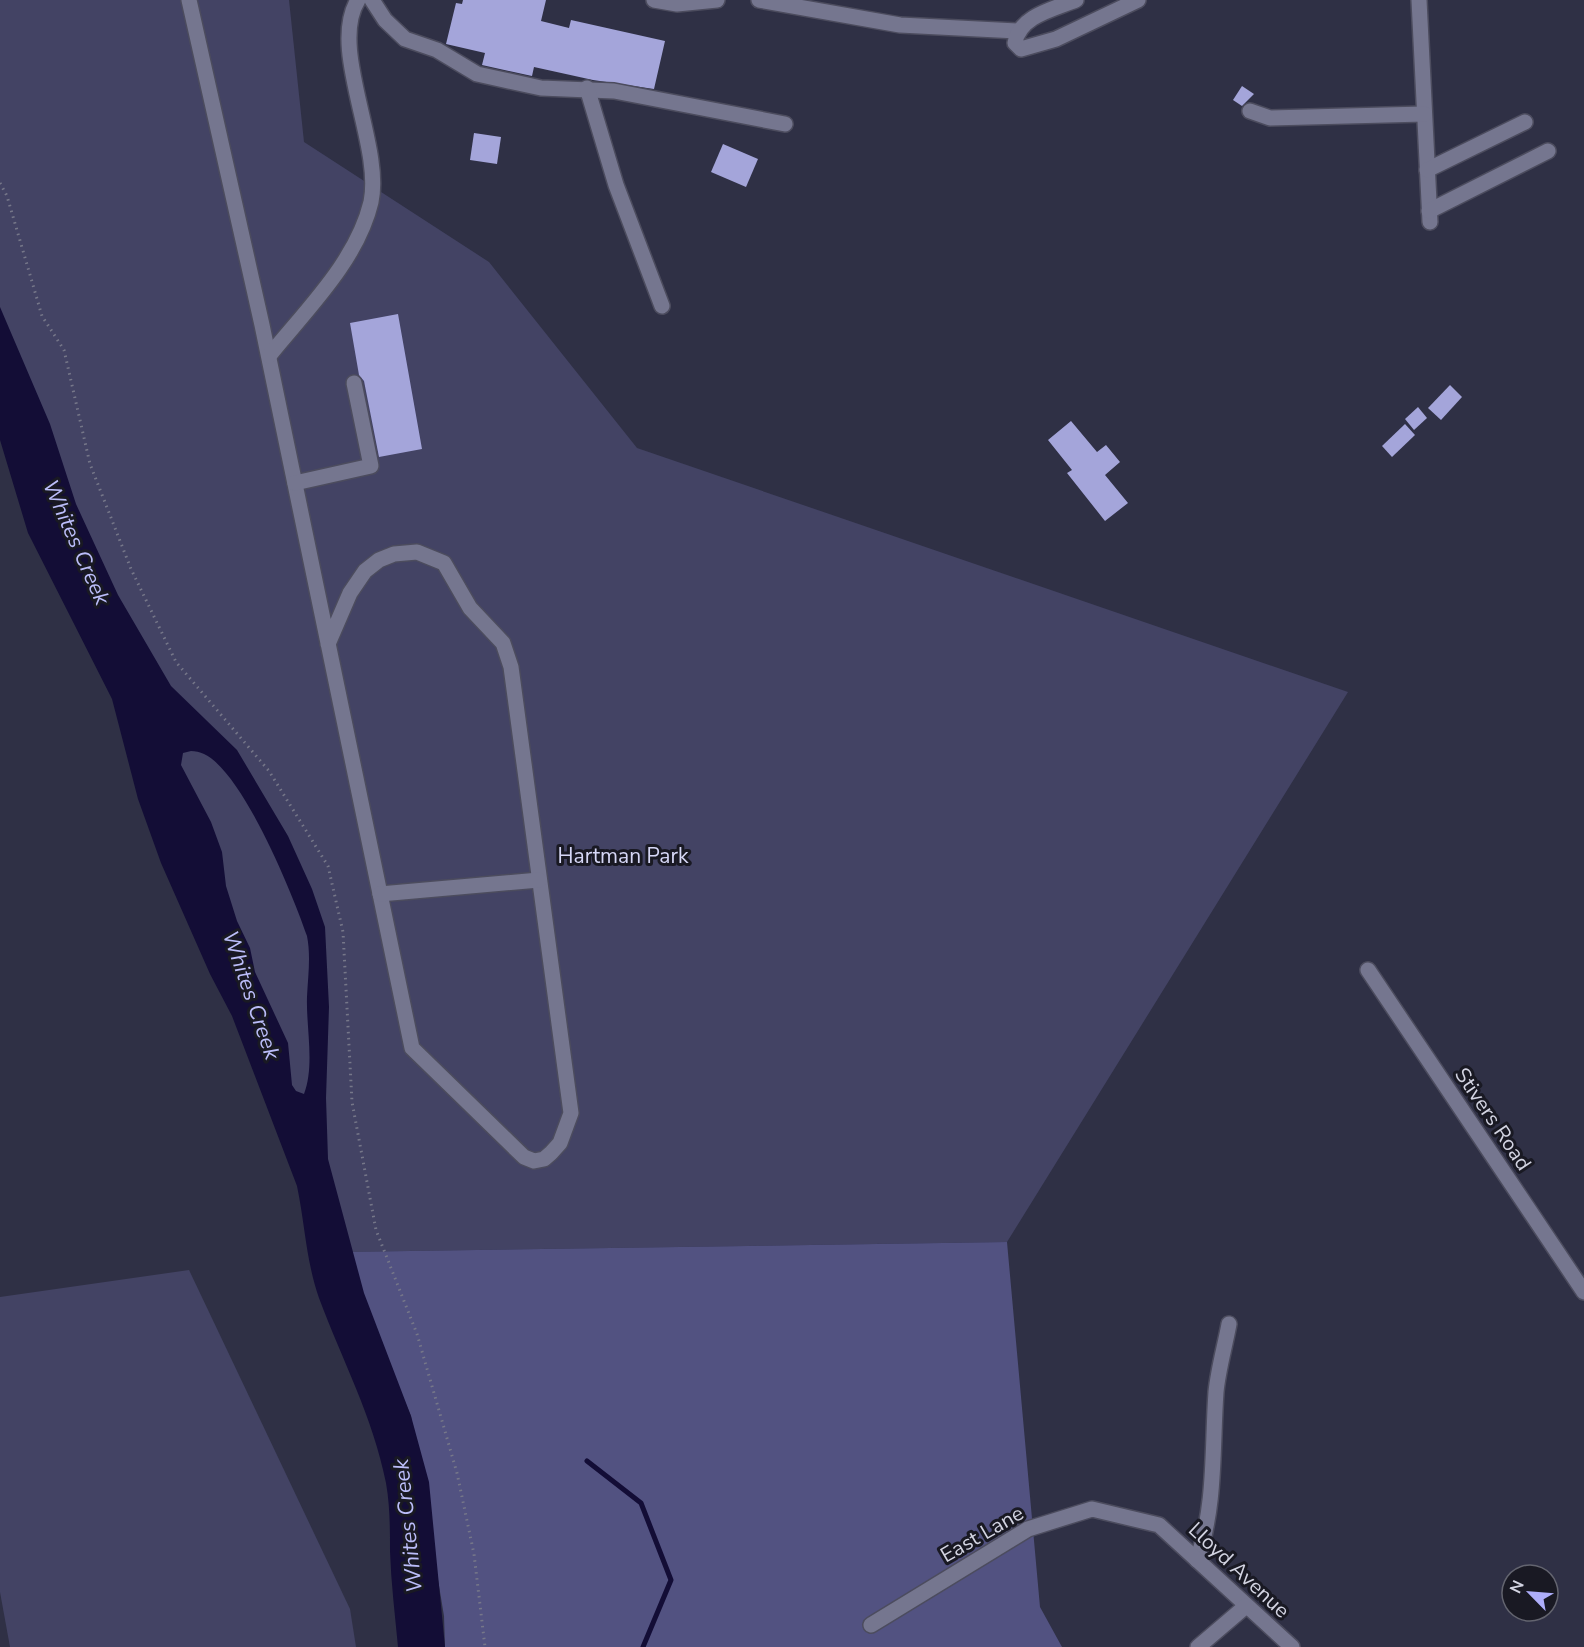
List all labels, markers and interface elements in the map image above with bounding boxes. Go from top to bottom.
water label: Whites Creek [35,475,118,611]
park label: Hartman Park [558,842,689,870]
water label: Whites Creek [215,927,287,1065]
street label: Stivers Road [1448,1062,1538,1176]
water label: Whites Creek [386,1457,430,1594]
street label: East Lane [935,1499,1029,1569]
street label: Lloyd Avenue [1182,1516,1296,1624]
north arrow [1500,1563,1560,1623]
text: N [1505,1577,1530,1597]

